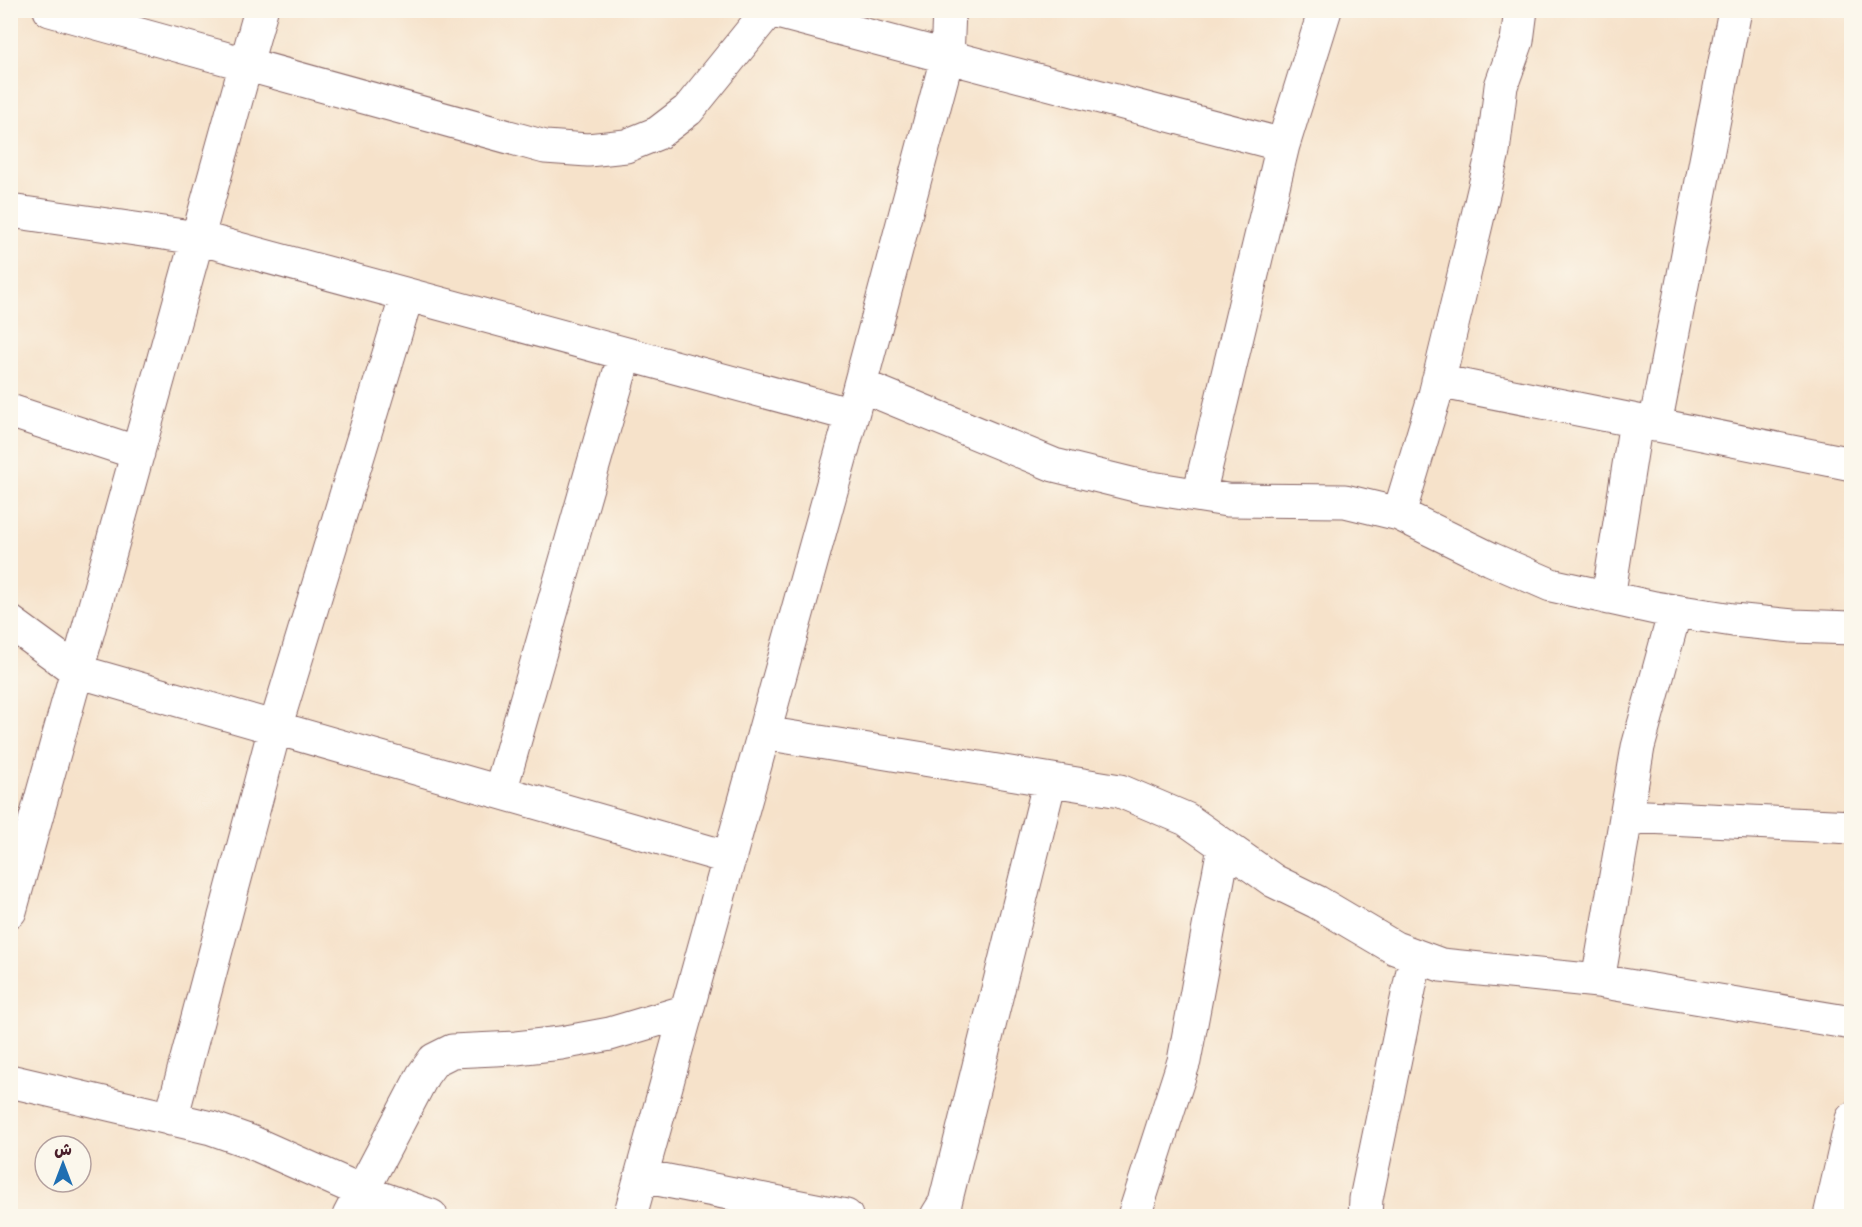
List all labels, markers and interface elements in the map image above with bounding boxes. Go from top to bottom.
north arrow [33,1134,93,1194]
text: ش [54,1140,72,1160]

